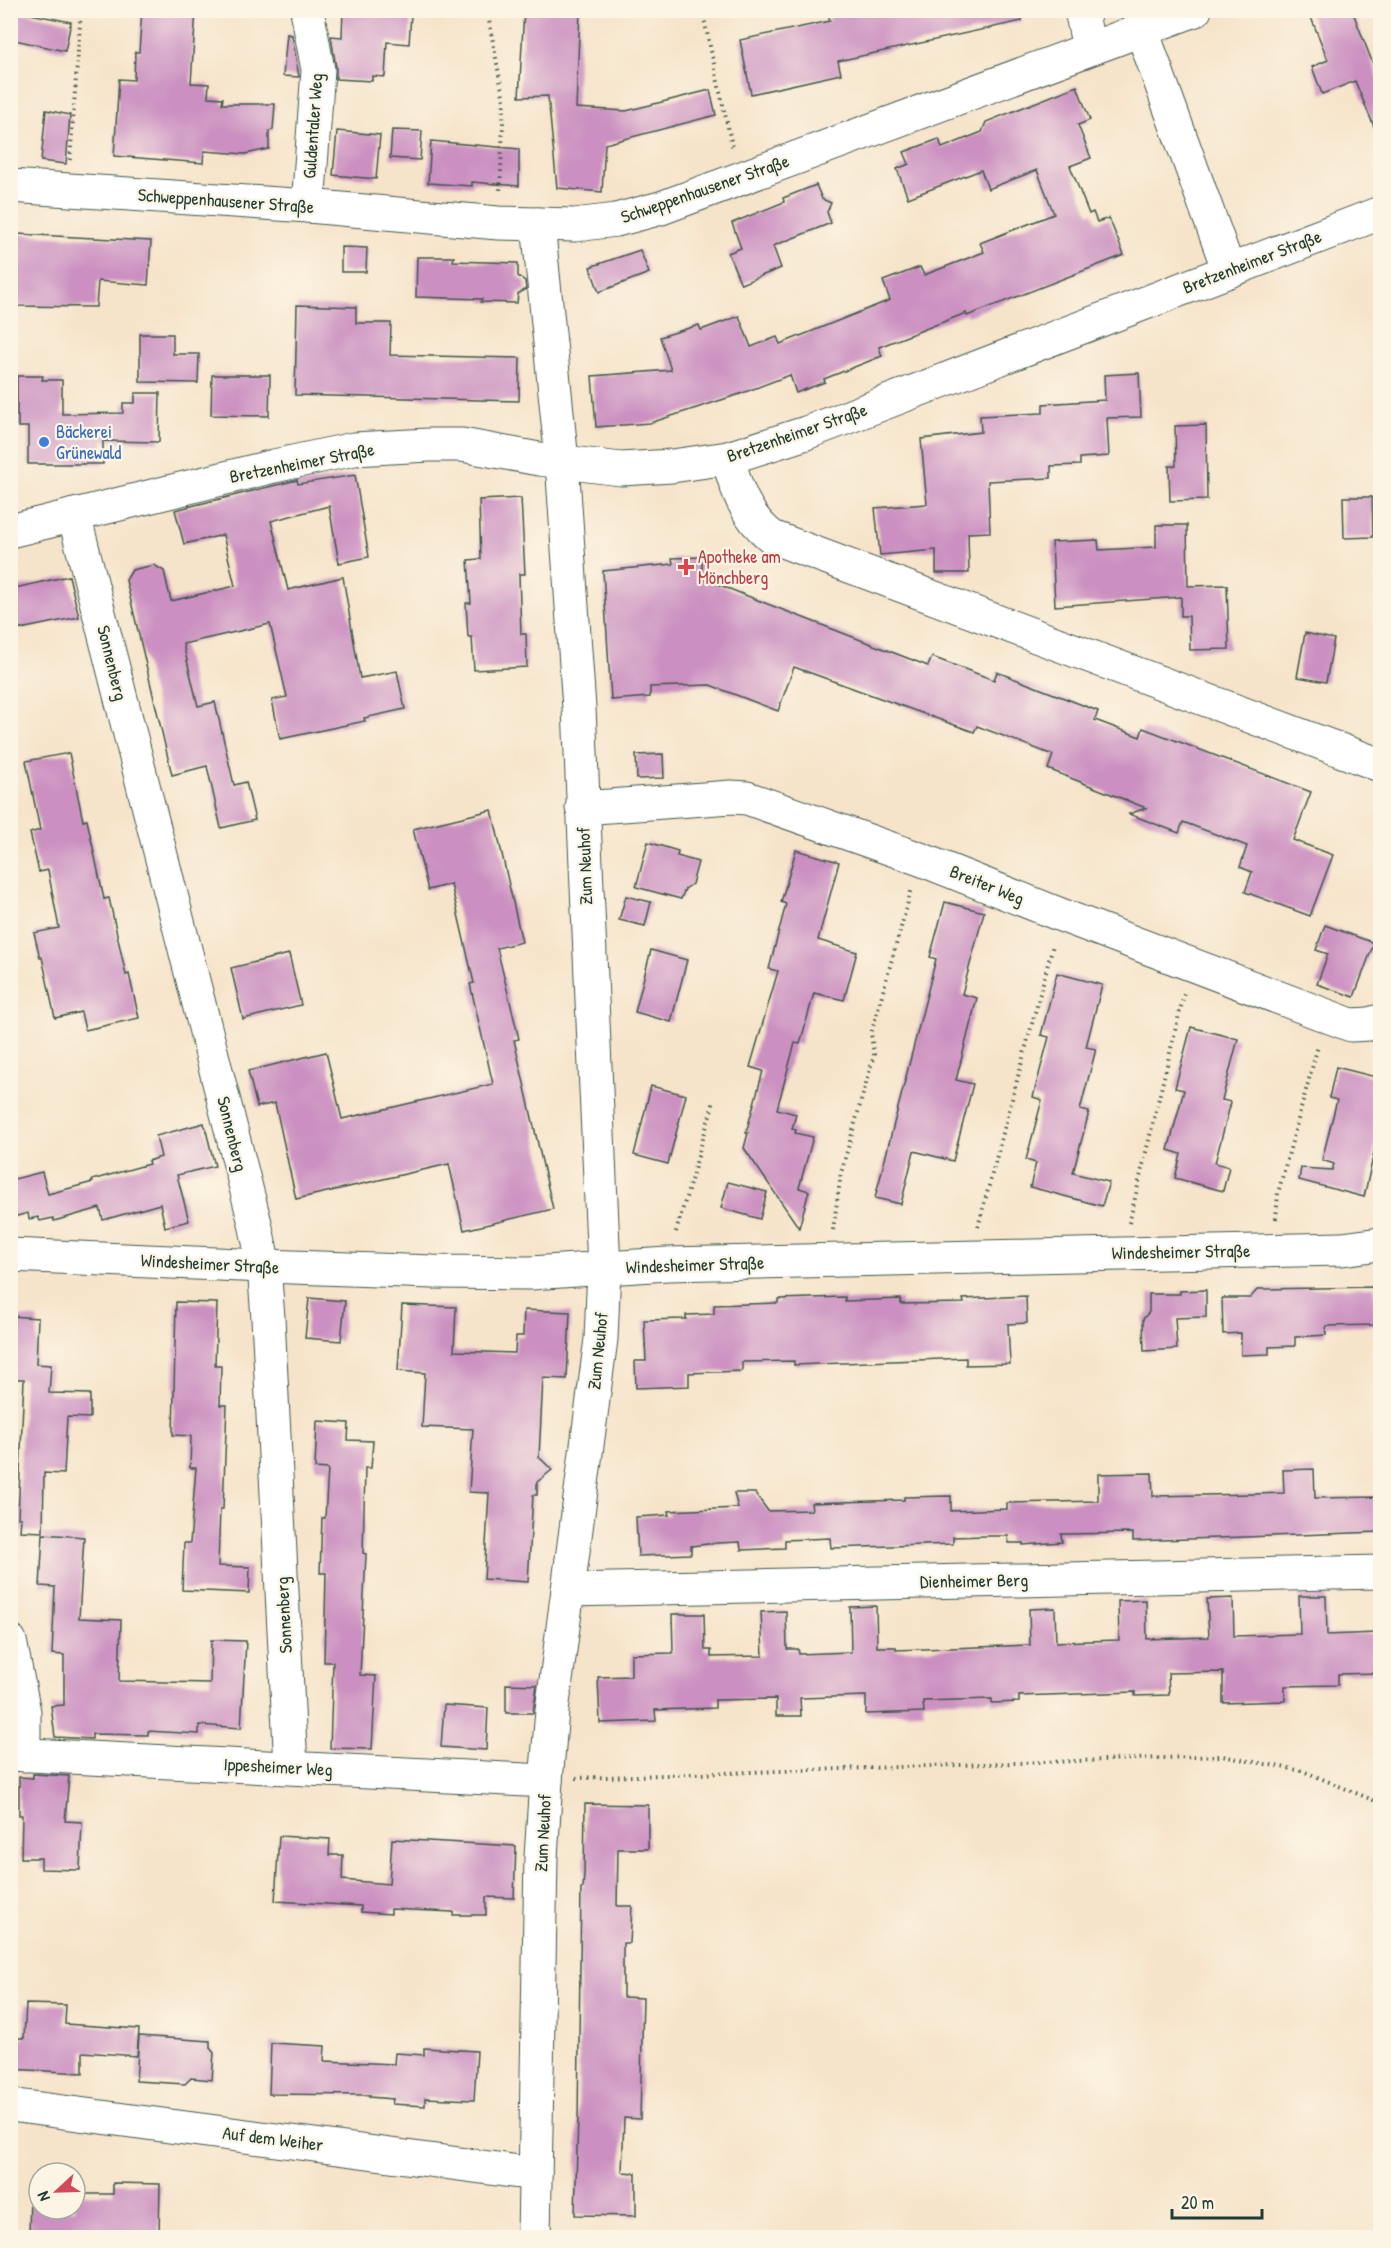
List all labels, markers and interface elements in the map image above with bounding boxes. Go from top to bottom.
street label: Guldentaler Weg [296,72,329,179]
street label: Schweppenhausener Straße [617,148,792,229]
street label: Schweppenhausener Straße [137,182,315,219]
street label: Bretzenheimer Straße [1179,224,1325,300]
street label: Bretzenheimer Straße [723,397,870,468]
place label: Bäckerei Grünewald [56,419,121,465]
marker: Bäckerei Grünewald [37,435,51,449]
street label: Bretzenheimer Straße [227,436,376,489]
place label: Apotheke am Mönchberg [698,544,781,590]
marker: Apotheke am Mönchberg [679,560,693,574]
street label: Sonnenberg [91,623,134,703]
street label: Zum Neuhof [571,826,598,905]
street label: Breiter Weg [946,858,1028,911]
street label: Sonnenberg [211,1094,254,1174]
street label: Windesheimer Straße [1111,1238,1251,1265]
street label: Windesheimer Straße [140,1247,280,1280]
street label: Windesheimer Straße [625,1250,765,1279]
street label: Zum Neuhof [581,1310,614,1391]
street label: Dienheimer Berg [920,1567,1028,1594]
street label: Sonnenberg [269,1576,298,1654]
street label: Ippesheimer Weg [223,1751,333,1782]
street label: Zum Neuhof [528,1793,557,1873]
street label: Auf dem Weiher [221,2120,325,2157]
north arrow [27,2161,87,2221]
scale bar [1172,2182,1262,2220]
text: N [31,2188,55,2205]
text: 20 m [1181,2190,1214,2215]

